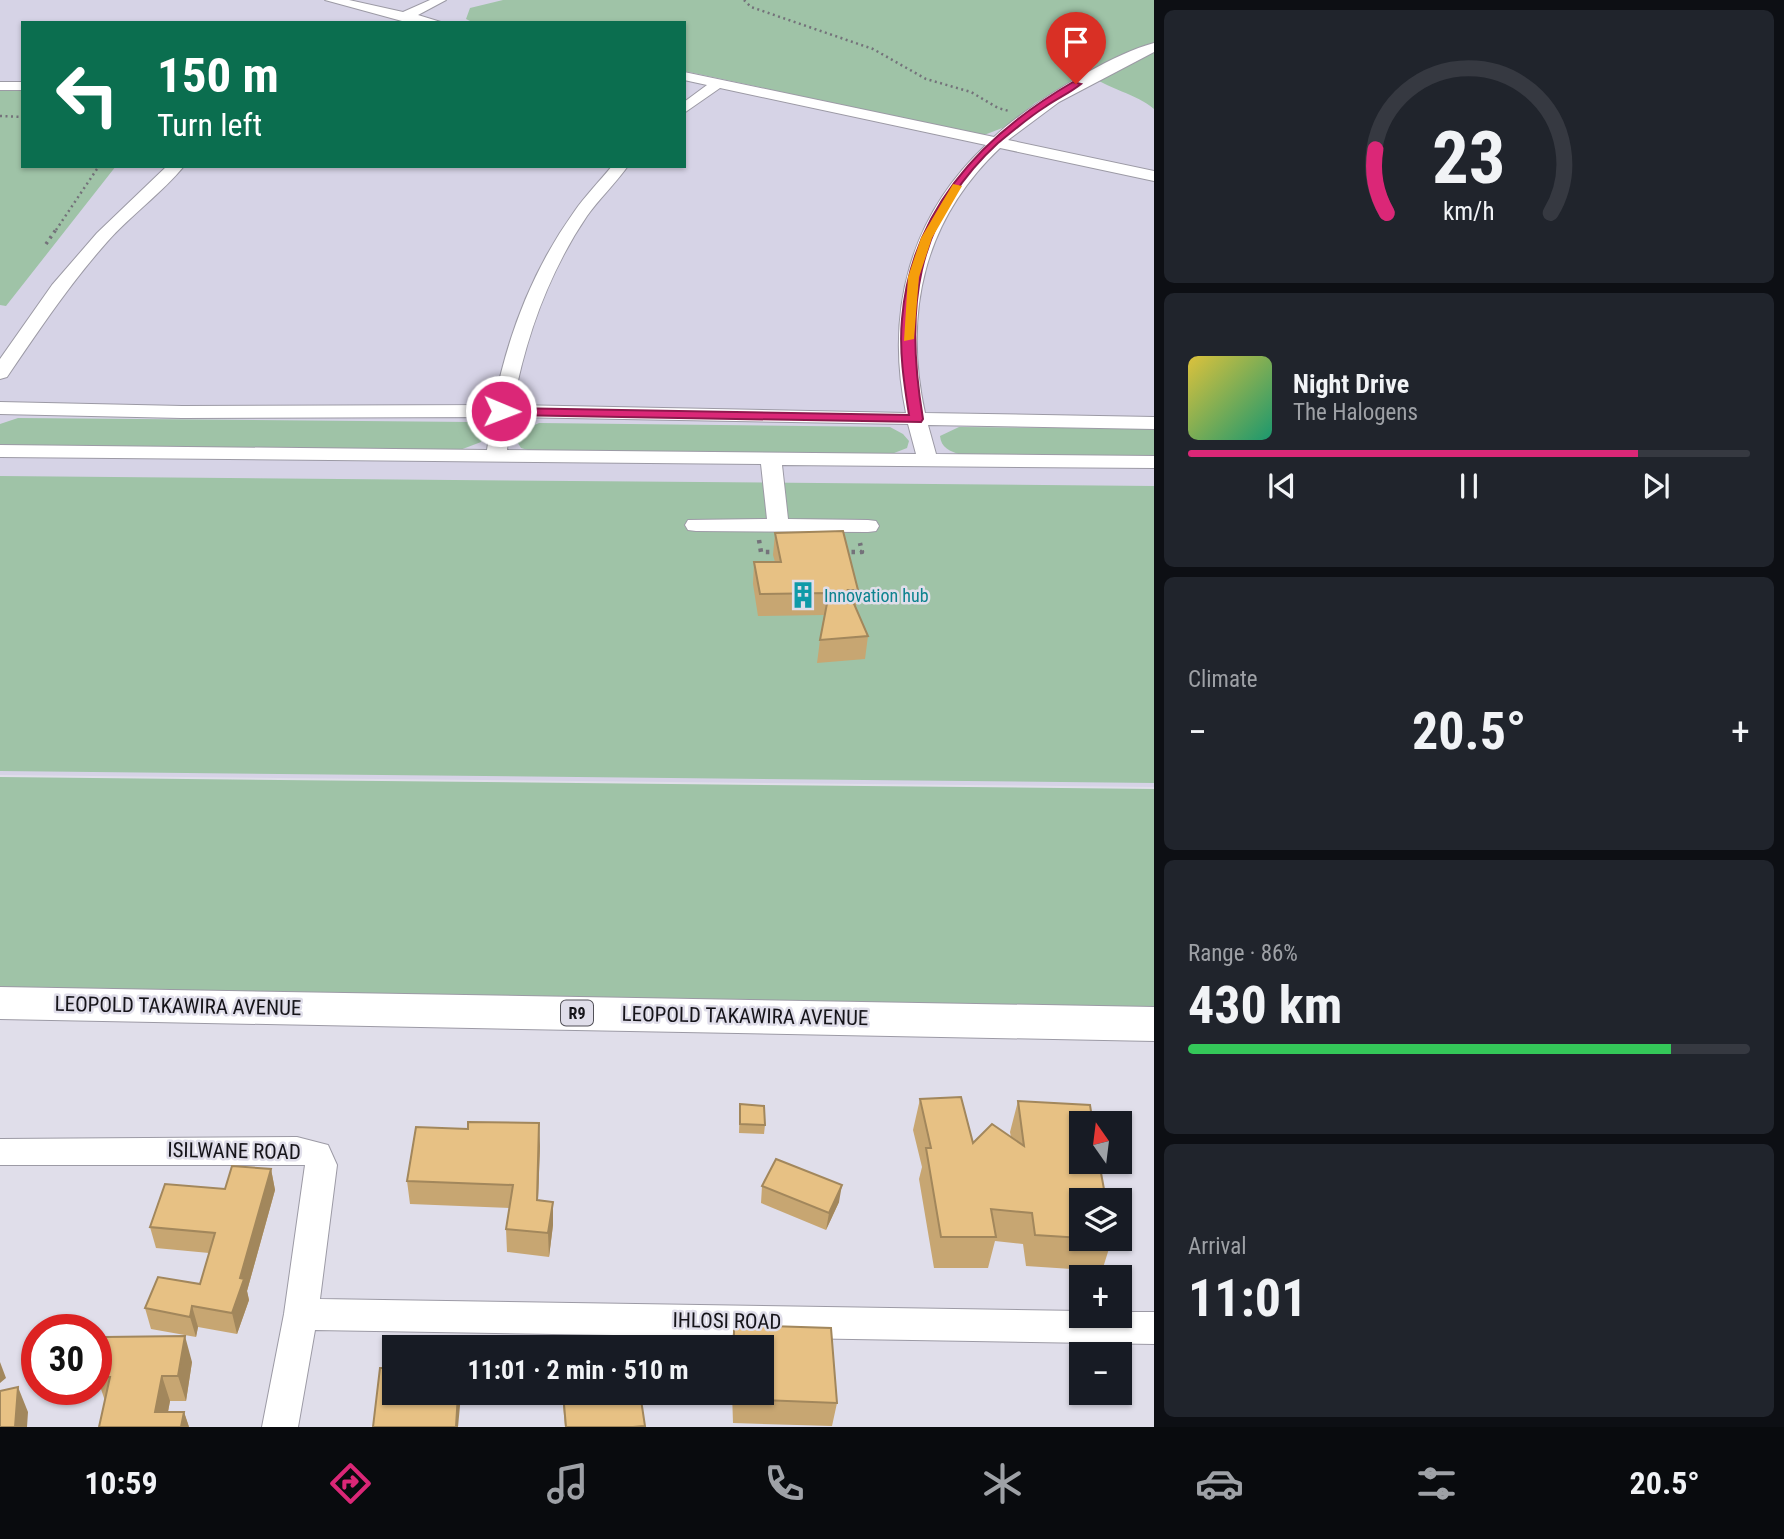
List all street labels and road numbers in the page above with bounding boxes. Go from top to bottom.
street label: LEOPOLD TAKAWIRA AVENUE [54,992,302,1020]
road number: R9 [561,1001,593,1026]
street label: LEOPOLD TAKAWIRA AVENUE [621,1002,869,1030]
street label: ISILWANE ROAD [167,1138,301,1164]
street label: IHLOSI ROAD [672,1308,782,1334]

